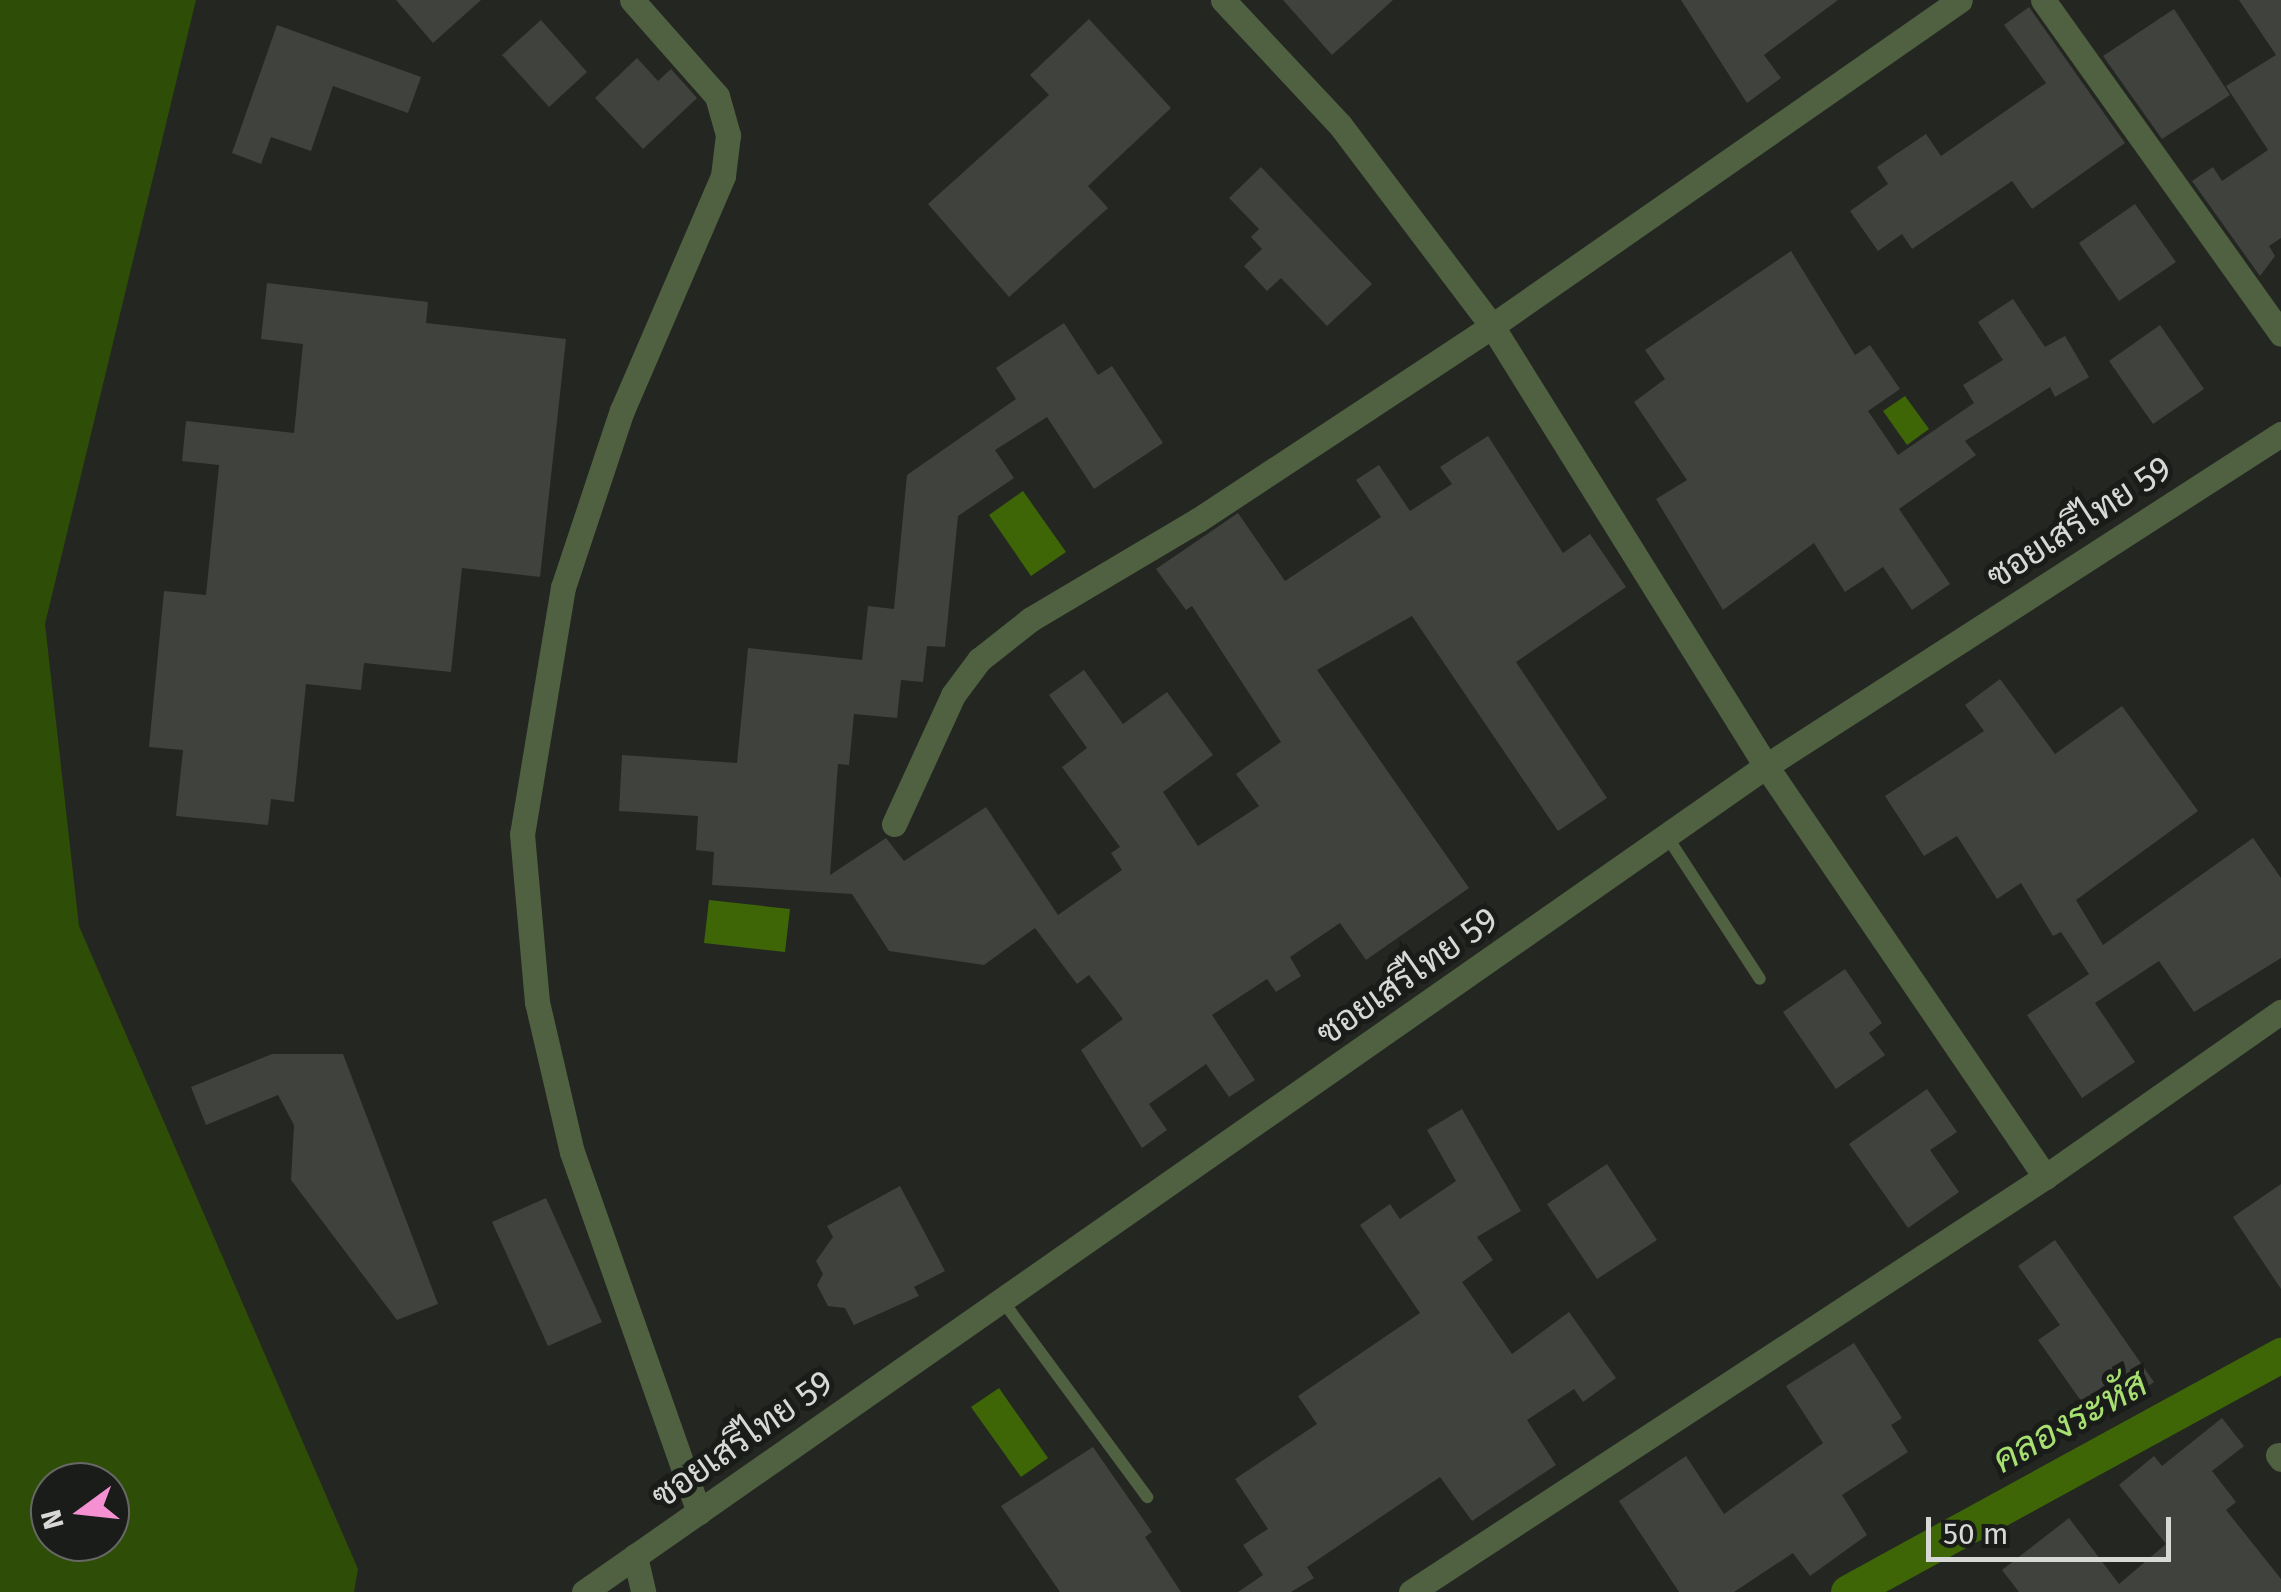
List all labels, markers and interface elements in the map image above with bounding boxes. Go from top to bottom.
street label: ซอยเสรีไทย 59 [1979,447,2179,597]
street label: ซอยเสรีไทย 59 [1308,898,1506,1054]
street label: ซอยเสรีไทย 59 [643,1361,841,1517]
water label: คลองระหัส [1985,1361,2155,1483]
north arrow [30,1462,130,1562]
scale bar [1931,1497,2176,1559]
text: N [34,1506,71,1533]
text: 50 m [1943,1516,2008,1552]

